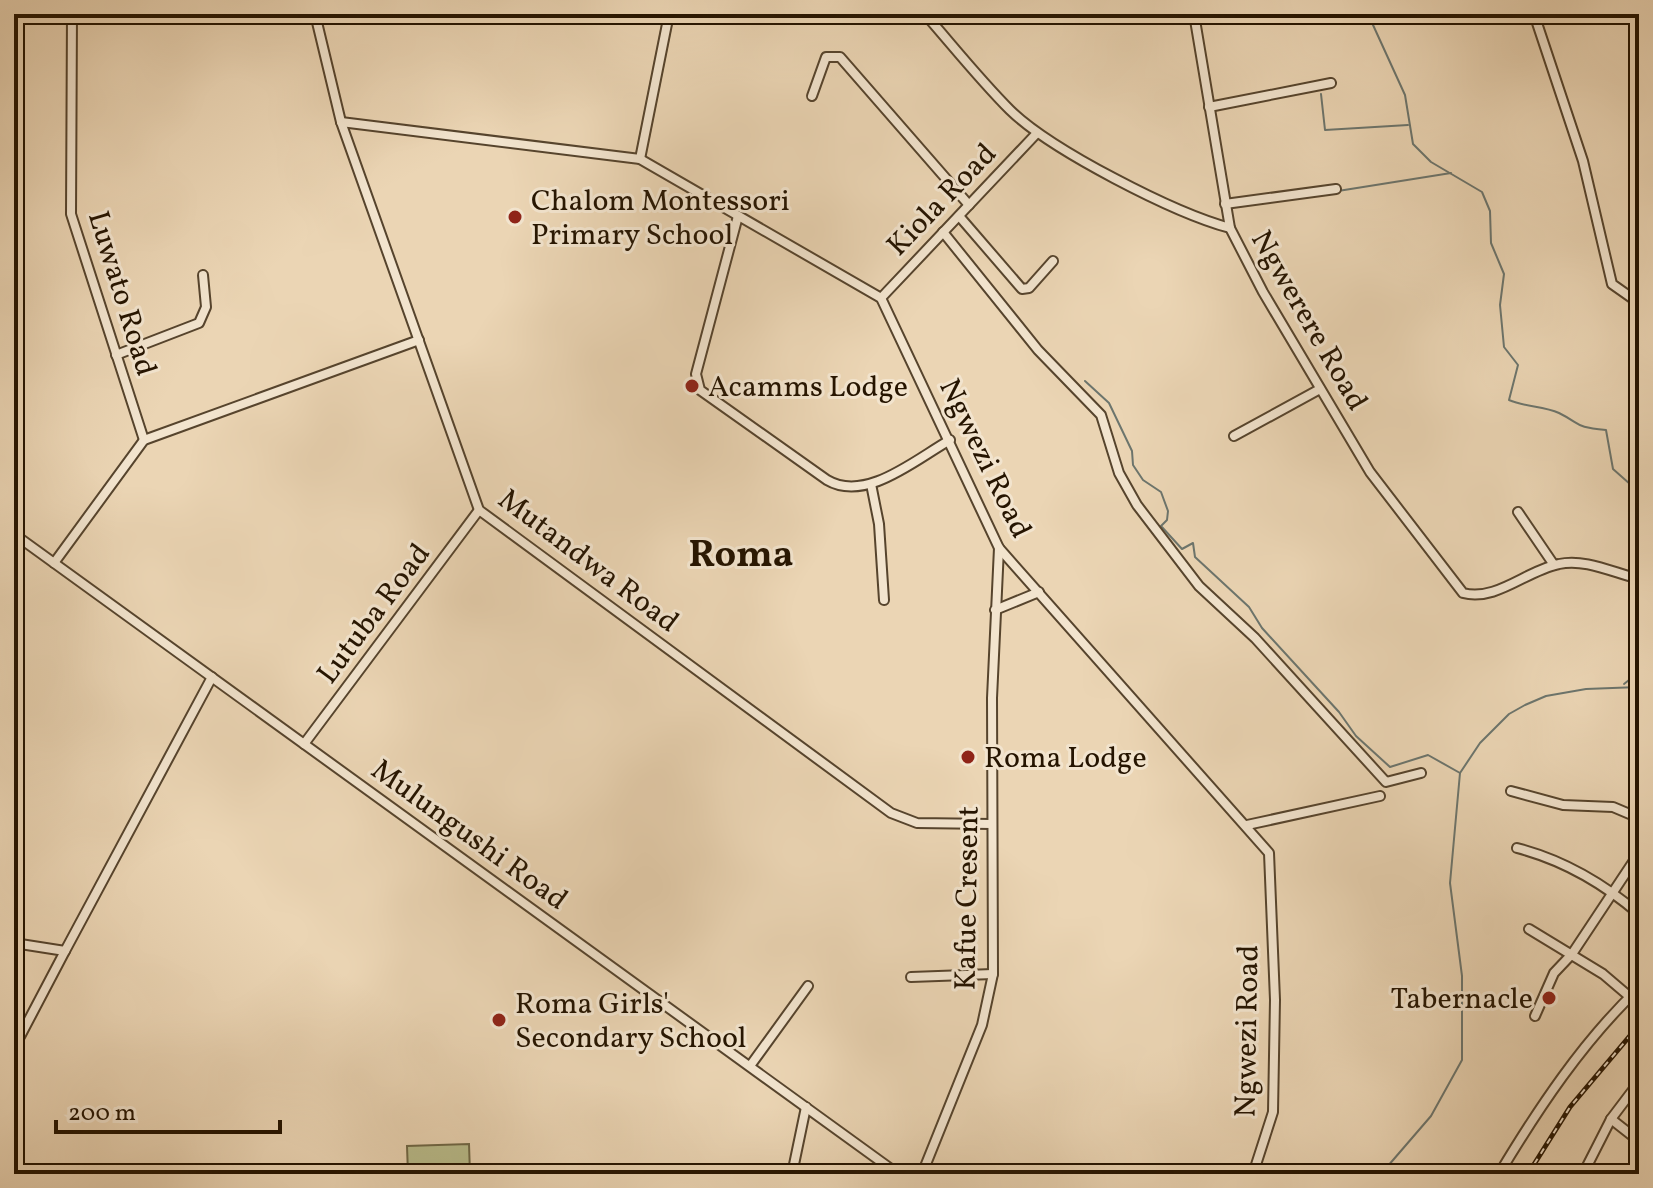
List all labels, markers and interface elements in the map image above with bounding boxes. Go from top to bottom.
street label: Kiola Road [878,134,1007,266]
place label: Chalom Montessori Primary School [531,181,790,257]
street label: Luwato Road [76,206,166,381]
marker: Chalom Montessori Primary School [506,208,524,226]
street label: Ngwerere Road [1240,223,1377,419]
place label: Acamms Lodge [708,367,908,409]
street label: Ngwezi Road [928,372,1041,546]
marker: Acamms Lodge [683,377,701,395]
street label: Mutandwa Road [489,480,687,644]
district label: Roma [689,530,793,583]
street label: Lutuba Road [308,535,441,693]
place label: Roma Lodge [984,738,1147,780]
marker: Roma Lodge [959,748,977,766]
street label: Mulungushi Road [362,750,576,921]
street label: Kafue Cresent [945,805,991,991]
street label: Ngwezi Road [1225,944,1271,1118]
place label: Tabernacle [1390,979,1533,1021]
place label: Roma Girls' Secondary School [515,984,747,1060]
marker: Tabernacle [1540,989,1558,1007]
marker: Roma Girls' Secondary School [490,1011,508,1029]
scale bar [56,1084,280,1134]
text: 200 m [68,1097,136,1131]

